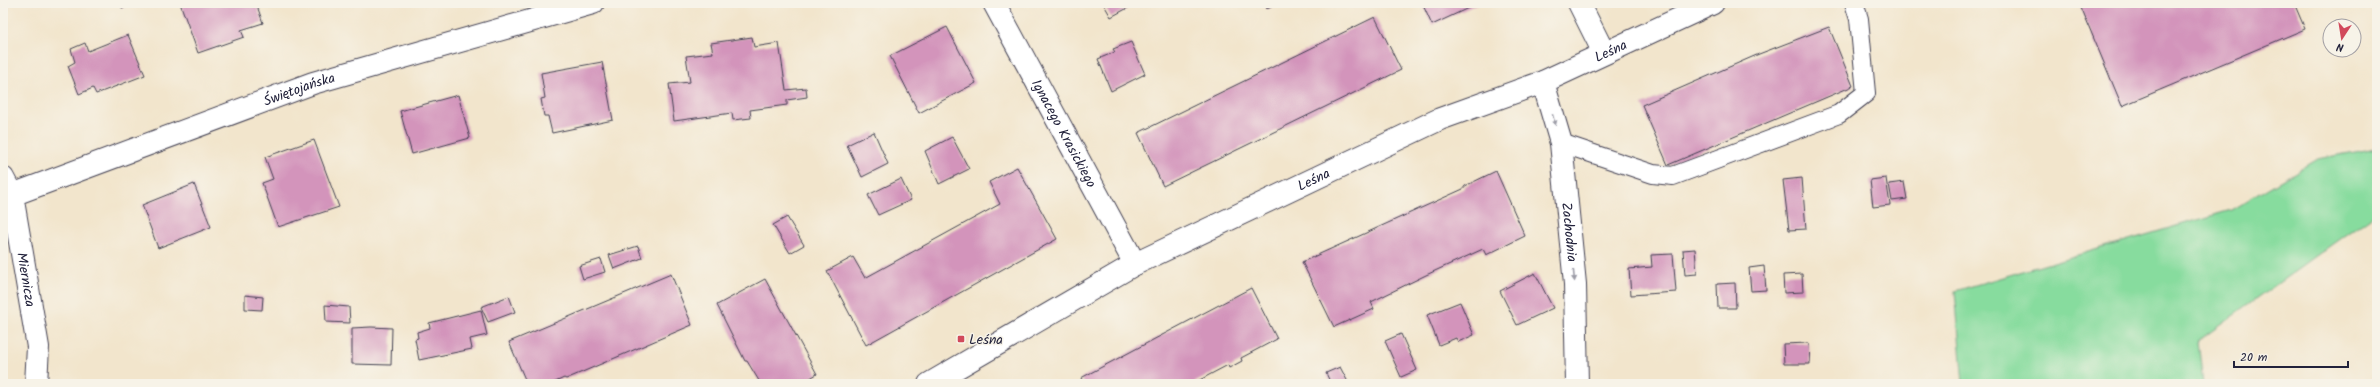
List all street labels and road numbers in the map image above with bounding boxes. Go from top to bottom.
street label: Leśna [1591,34,1631,69]
street label: Świętojańska [260,67,338,113]
street label: Ignacego Krasickiego [1025,75,1102,192]
street label: Leśna [1294,163,1334,197]
street label: Zachodnia [1555,201,1583,263]
street label: Miernicza [10,251,41,309]

